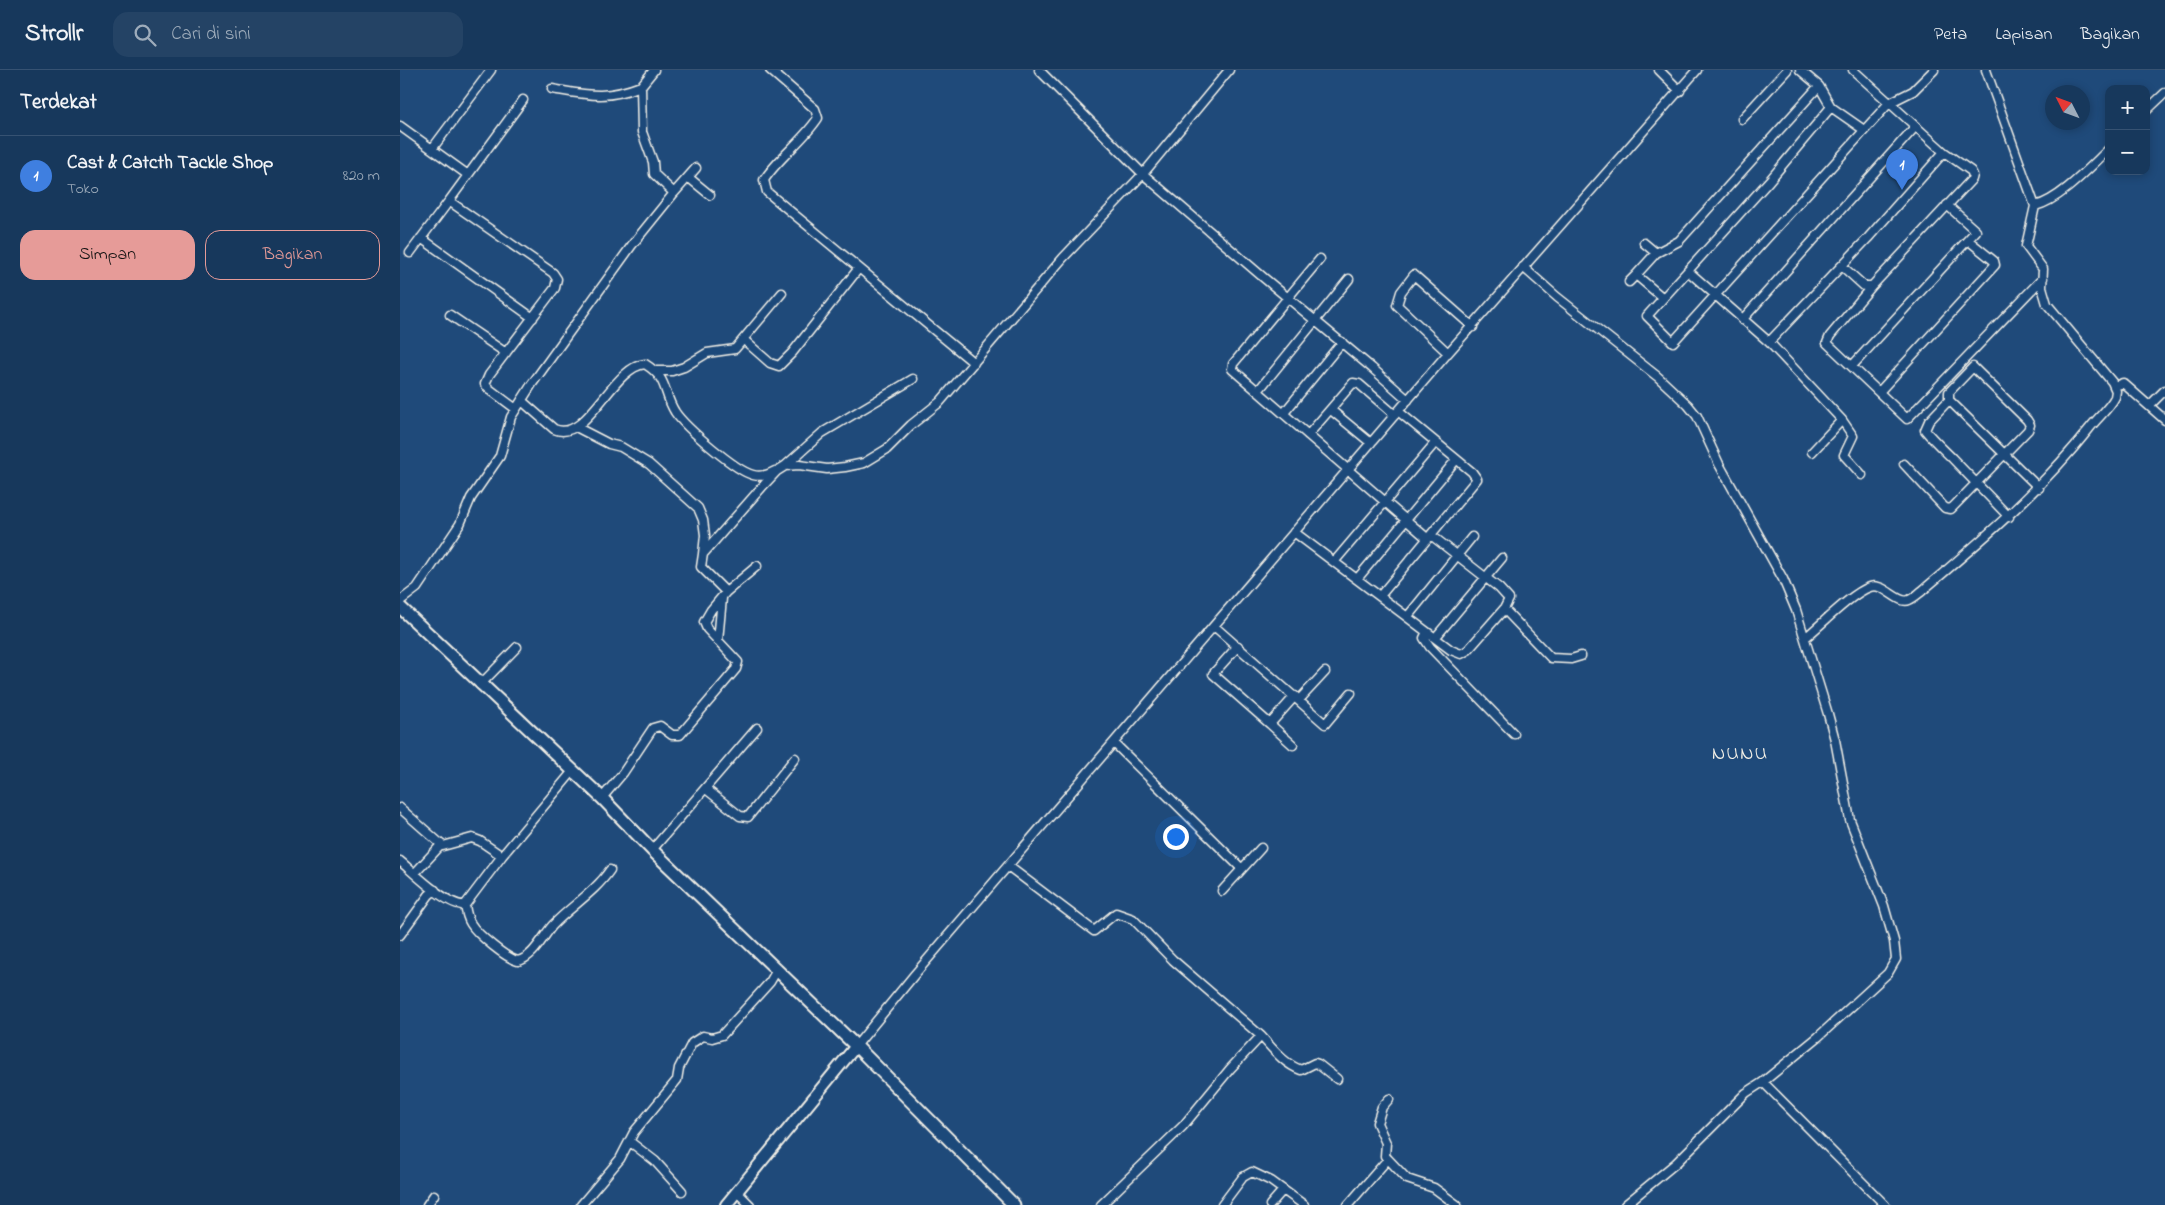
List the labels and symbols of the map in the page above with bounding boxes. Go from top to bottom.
north arrow [2045,85,2090,130]
pin: 1 [1886,149,1918,190]
district label: NUNU [1712,740,1768,769]
your location [1163,824,1189,850]

